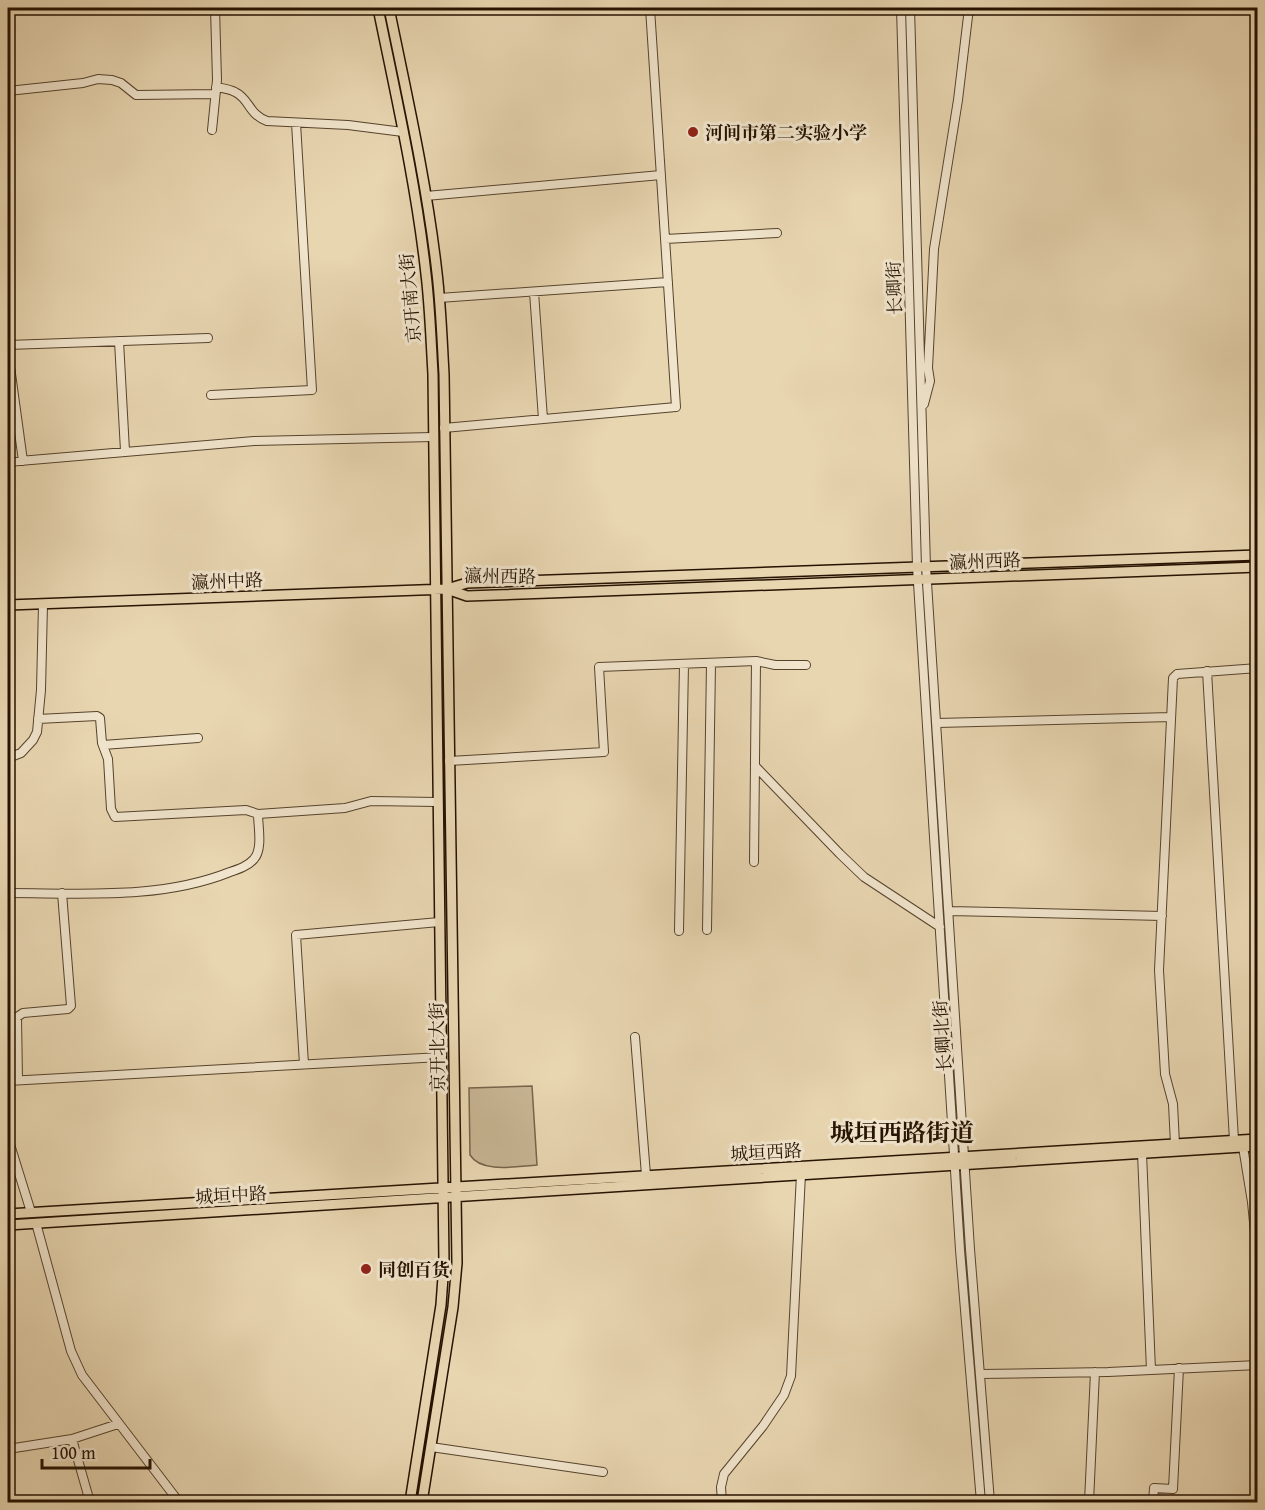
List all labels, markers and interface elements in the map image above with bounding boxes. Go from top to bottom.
place label: 河间市第二实验小学 [705,119,867,146]
marker: 河间市第二实验小学 [686,125,700,139]
street label: 京开南大街 [393,252,427,344]
street label: 长卿街 [880,261,908,315]
street label: 瀛州西路 [949,546,1021,576]
street label: 瀛州西路 [464,562,536,590]
street label: 瀛州中路 [191,566,263,596]
street label: 长卿北街 [926,999,958,1073]
street label: 京开北大街 [423,1002,451,1092]
district label: 城垣西路街道 [830,1115,974,1150]
street label: 城垣西路 [729,1137,803,1167]
street label: 城垣中路 [194,1180,268,1210]
place label: 同创百货 [378,1256,450,1283]
marker: 同创百货 [359,1262,373,1276]
scale bar [42,1432,150,1470]
text: 100 m [51,1439,96,1466]

